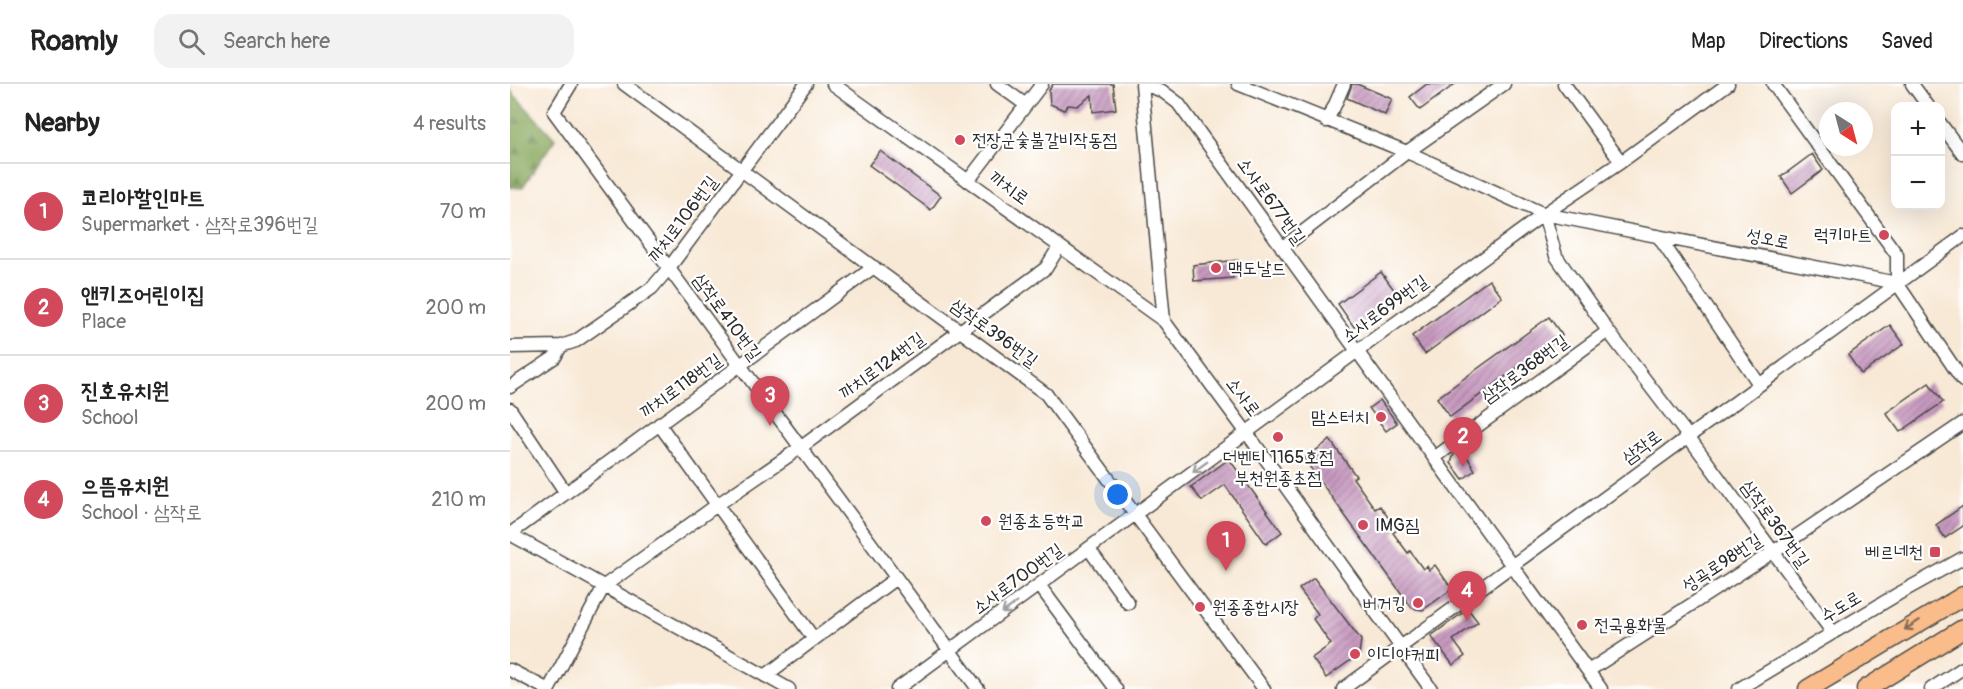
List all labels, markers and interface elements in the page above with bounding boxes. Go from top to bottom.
search box [154,14,574,68]
text: Roamly [30,24,118,59]
icon: search [175,25,208,58]
text: Search here [223,27,330,55]
text: Map [1691,28,1726,55]
text: Directions [1759,28,1848,55]
text: Saved [1881,28,1933,55]
north arrow [1819,102,1873,156]
map controls [1891,102,1945,210]
button: + [1891,102,1945,156]
text: Nearby [24,107,100,139]
text: 4 results [413,111,486,136]
place label: 전장군숯불갈비작동점 [972,129,1117,152]
marker: 전장군숯불갈비작동점 [953,133,967,147]
street label: 소사로677번길 [1232,153,1311,249]
button: − [1891,156,1945,210]
street label: 까치로 [985,166,1033,210]
street label: 까치로106번길 [643,171,723,267]
text: 코리아할인마트 [81,184,205,212]
text: 1 [40,199,47,224]
text: 70 m [440,199,486,224]
text: Supermarket · 삼작로396번길 [81,212,318,237]
street label: 성오로 [1744,224,1792,254]
place label: 럭키마트 [1814,224,1872,247]
marker: 럭키마트 [1877,228,1891,242]
place label: 맥도날드 [1228,257,1286,280]
marker: 맥도날드 [1209,261,1223,275]
street label: 삼작로410번길 [688,269,767,366]
street label: 소사로699번길 [1337,270,1433,348]
text: 앤키즈어린이집 [81,281,205,309]
street label: 삼작로396번길 [946,294,1043,373]
text: 2 [38,295,49,320]
text: 200 m [425,295,486,320]
text: Place [81,309,126,334]
street label: 까치로124번길 [835,327,930,405]
street label: 삼작로368번길 [1477,329,1573,408]
street label: 까치로118번길 [636,348,727,423]
street label: 소사로 [1221,373,1265,421]
pin: 3 [750,376,790,426]
text: 진호유치원 [81,377,170,405]
text: 3 [38,391,49,416]
text: 200 m [425,391,486,416]
text: School [81,405,138,430]
place label: 맘스터치 [1311,406,1369,429]
marker: 맘스터치 [1374,410,1388,424]
pin: 2 [1444,418,1482,467]
street label: 삼작로 [1618,425,1666,469]
marker: 더벤티 1165호점 부천원종초점 [1271,430,1285,444]
place label: 더벤티 1165호점 부천원종초점 [1223,446,1334,490]
one-way arrow [1192,461,1208,474]
text: 으뜸유치원 [81,472,170,500]
street label: 삼작로367번길 [1736,476,1815,573]
your location [1103,480,1132,509]
text: 4 [38,487,49,512]
text: 210 m [431,487,486,512]
text: School · 삼작로 [81,500,202,525]
place label: 원종초등학교 [998,510,1085,533]
marker: 원종초등학교 [979,514,993,528]
place label: IMG짐 [1375,514,1419,537]
marker: IMG짐 [1356,518,1370,532]
pin: 1 [1206,522,1246,571]
street label: 성곡로98번길 [1678,528,1767,597]
street label: 소사로700번길 [968,538,1068,620]
place label: 베르네천 [1865,541,1923,564]
marker: 베르네천 [1928,545,1942,559]
pin: 4 [1448,572,1486,621]
street label: 수도로 [1816,586,1866,628]
place label: 버거킹 [1363,592,1406,615]
place label: 원종종합시장 [1212,596,1299,619]
marker: 버거킹 [1411,596,1425,610]
marker: 원종종합시장 [1193,600,1207,614]
one-way arrow [1001,601,1017,614]
place label: 전국용화물 [1594,614,1666,637]
marker: 전국용화물 [1575,618,1589,632]
one-way arrow [1904,619,1921,631]
place label: 이디야커피 [1367,643,1439,666]
marker: 이디야커피 [1348,647,1362,661]

